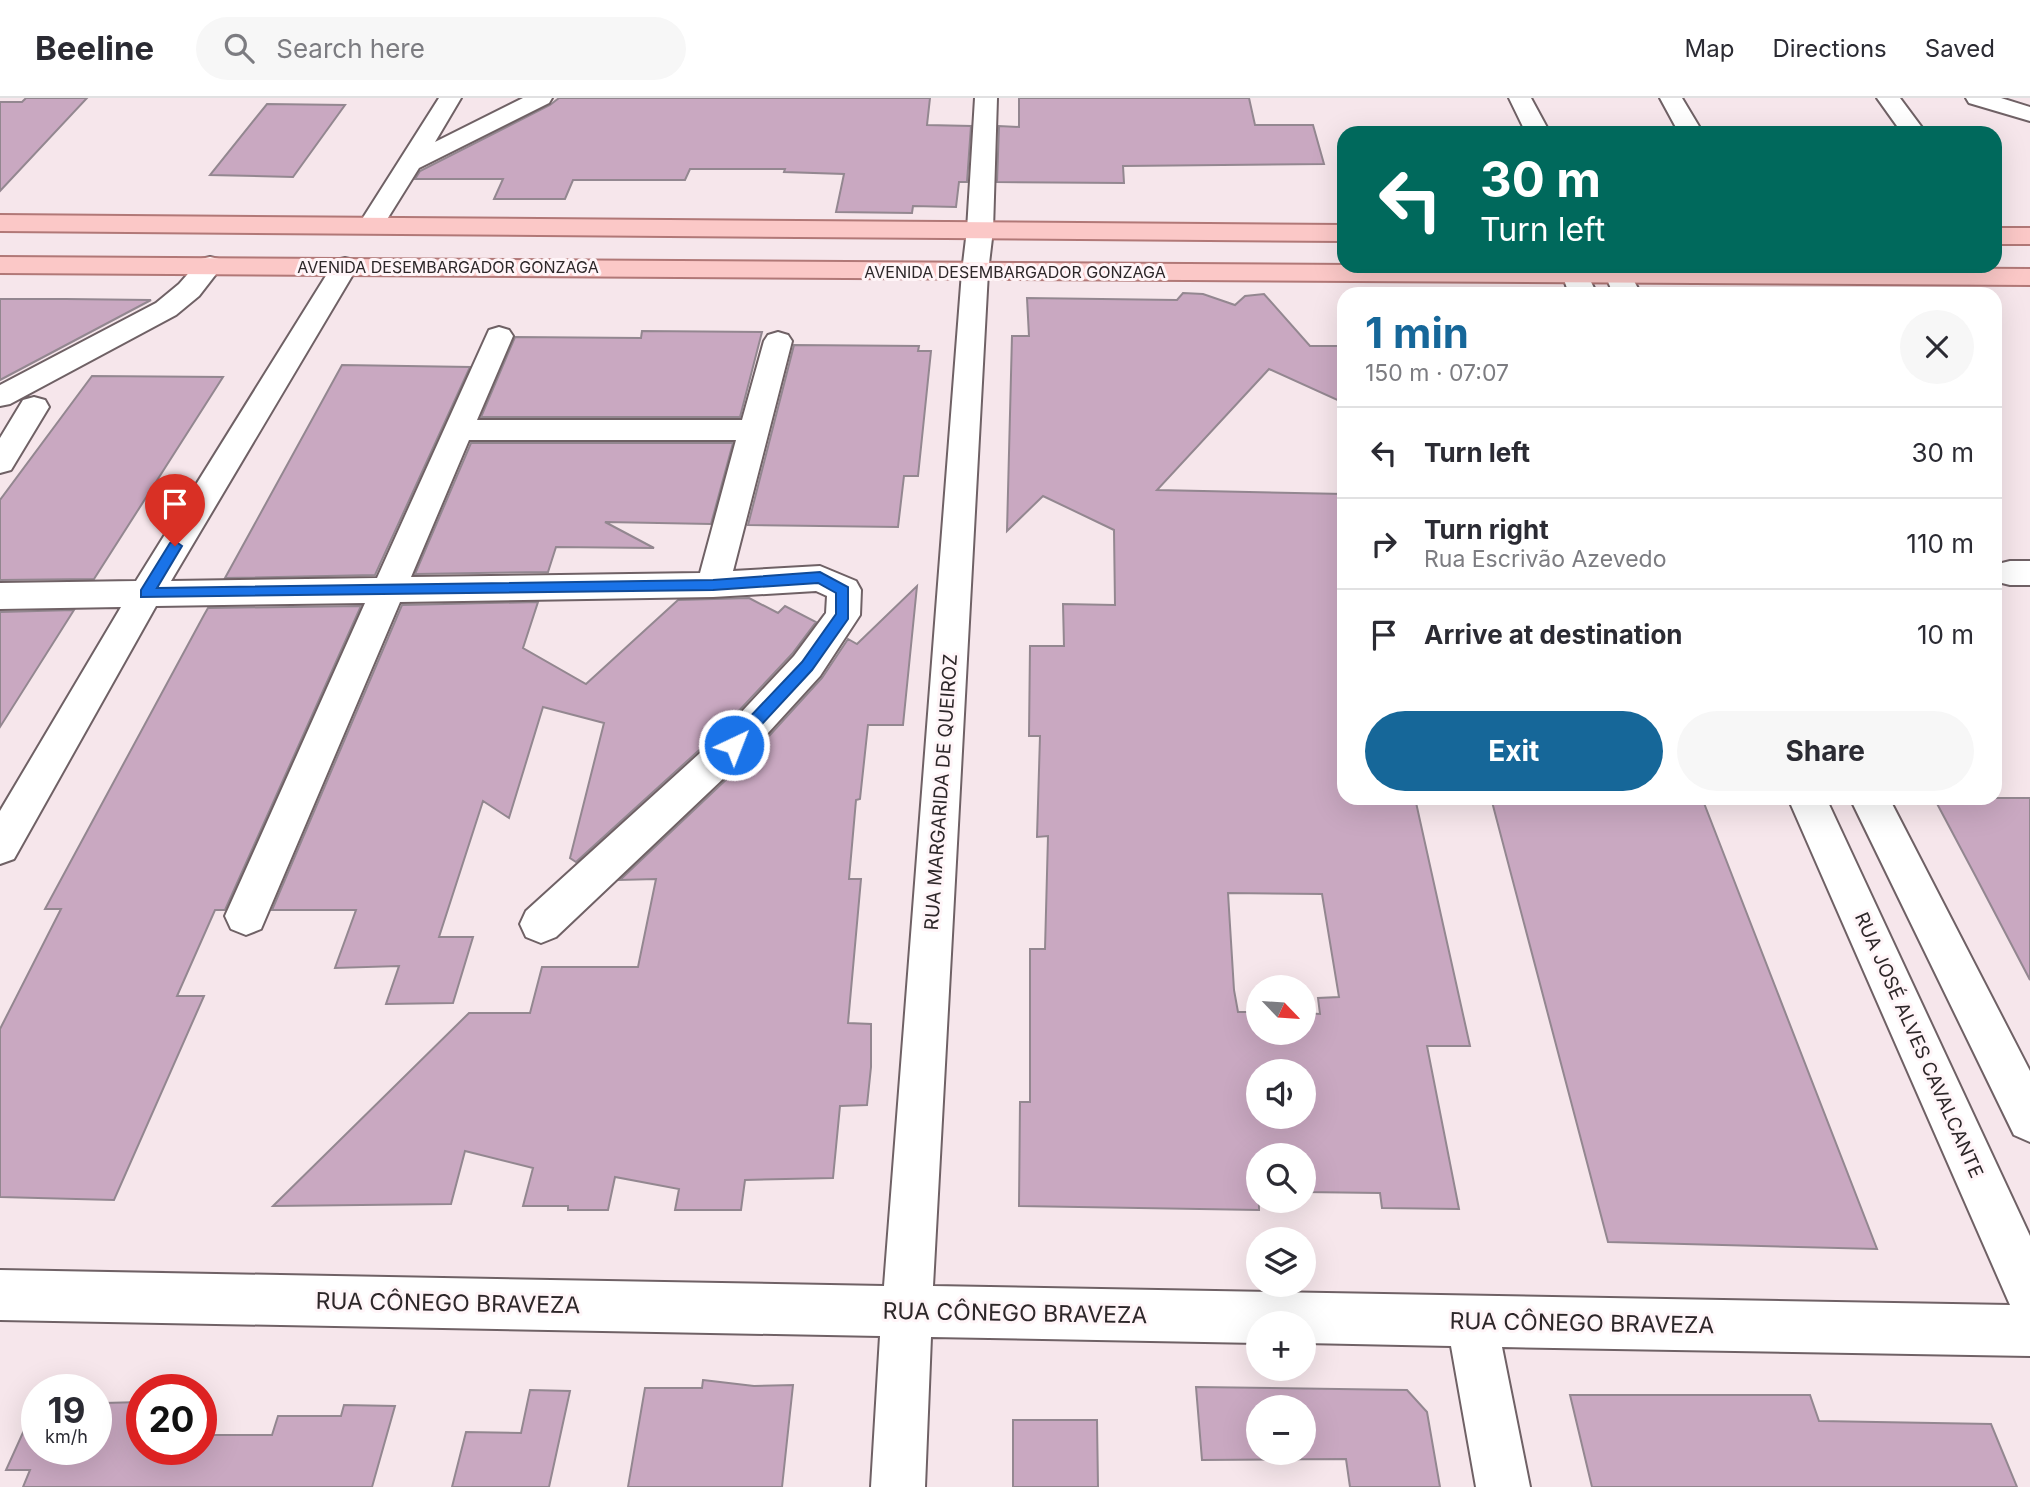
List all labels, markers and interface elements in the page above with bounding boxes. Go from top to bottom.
search box [196,17,686,80]
text: Beeline [35,28,154,68]
icon: search [220,29,258,67]
text: Search here [276,33,425,64]
text: Map [1685,34,1734,63]
text: Directions [1772,34,1887,63]
text: Saved [1925,34,1995,63]
text: 30 m [1480,150,1601,209]
icon: left [1365,154,1456,245]
text: Turn left [1480,210,1605,249]
street label: AVENIDA DESEMBARGADOR GONZAGA [297,257,599,277]
street label: AVENIDA DESEMBARGADOR GONZAGA [864,262,1166,282]
text: 1 min [1365,307,1469,358]
button: close [1900,310,1974,384]
text: 150 m · 07:07 [1365,359,1509,387]
icon: left [1365,434,1403,472]
text: Turn left [1424,437,1530,468]
text: 30 m [1911,437,1974,468]
pin [145,474,205,546]
icon: arrive [156,485,194,523]
text: Turn right [1424,514,1549,545]
icon: right [1365,525,1403,563]
text: 110 m [1906,528,1974,559]
text: Rua Escrivão Azevedo [1424,545,1666,573]
icon: arrive [1365,616,1403,654]
text: Arrive at destination [1424,619,1683,650]
text: 10 m [1917,619,1974,650]
street label: RUA MARGARIDA DE QUEIROZ [920,653,962,931]
position arrow [697,708,771,782]
button: Exit [1365,711,1663,791]
button: Share [1677,711,1974,791]
street label: RUA JOSÉ ALVES CAVALCANTE [1850,908,1989,1181]
north arrow [1246,975,1316,1045]
map controls [1246,975,1316,1465]
button: sound [1246,1059,1316,1129]
button: search [1246,1143,1316,1213]
button: layers [1246,1227,1316,1297]
street label: RUA CÔNEGO BRAVEZA [315,1287,581,1319]
street label: RUA CÔNEGO BRAVEZA [882,1297,1148,1329]
street label: RUA CÔNEGO BRAVEZA [1449,1307,1715,1339]
button: + [1246,1311,1316,1381]
speed limit sign: 20 [126,1374,217,1465]
text: 19 [48,1389,85,1431]
button: − [1246,1395,1316,1465]
text: km/h [45,1426,88,1447]

